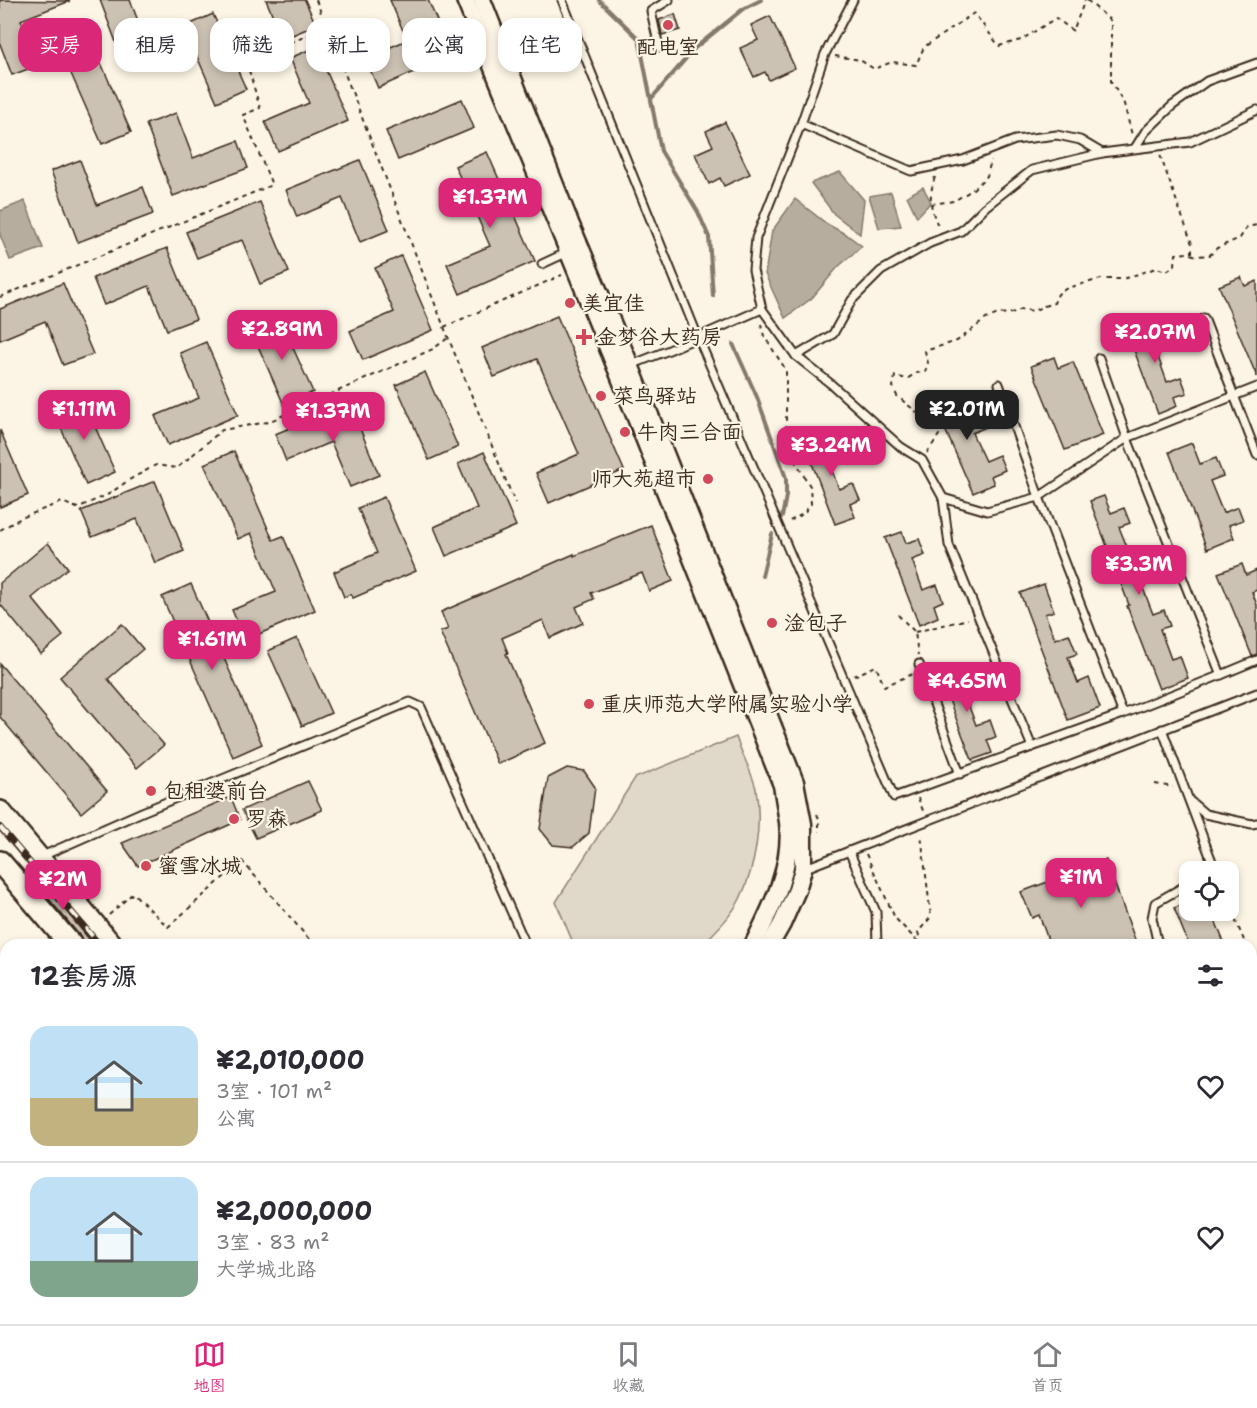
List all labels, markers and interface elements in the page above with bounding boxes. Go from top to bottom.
chip: 买房 [18,18,102,72]
chip: 租房 [114,18,198,72]
chip: 筛选 [210,18,294,72]
chip: 新上 [306,18,390,72]
chip: 公寓 [402,18,486,72]
chip: 住宅 [498,18,582,72]
marker: 配电室 [661,18,675,32]
place label: 配电室 [637,33,700,61]
pin: ¥1.37M [441,178,539,229]
text: ¥1.37M [453,184,527,210]
place label: 美宜佳 [582,289,645,317]
marker: 美宜佳 [563,296,577,310]
pin: ¥2.89M [233,310,331,361]
pin: ¥2.07M [1106,313,1204,364]
text: ¥2.89M [241,316,323,342]
text: ¥2.07M [1114,319,1196,345]
place label: 金梦谷大药房 [596,323,722,351]
marker: 金梦谷大药房 [577,330,591,344]
place label: 菜鸟驿站 [613,382,697,410]
marker: 菜鸟驿站 [594,389,608,403]
pin: ¥1.11M [35,390,133,441]
pin: ¥2.01M [918,390,1016,441]
pin: ¥1.37M [284,392,382,443]
text: ¥1.11M [52,396,116,422]
text: ¥2.01M [929,396,1005,422]
text: ¥1.37M [296,398,370,424]
place label: 牛肉三合面 [637,418,742,446]
marker: 牛肉三合面 [618,425,632,439]
pin: ¥3.24M [782,426,880,477]
text: ¥3.24M [791,432,871,458]
place label: 师大苑超市 [591,465,696,493]
marker: 师大苑超市 [701,472,715,486]
pin: ¥3.3M [1097,545,1181,596]
text: ¥3.3M [1105,551,1173,577]
place label: 淦包子 [784,609,847,637]
marker: 淦包子 [765,616,779,630]
pin: ¥1.61M [163,620,261,671]
text: ¥1.61M [177,626,247,652]
pin: ¥4.65M [918,662,1016,713]
text: ¥4.65M [927,668,1007,694]
place label: 重庆师范大学附属实验小学 [601,690,853,718]
marker: 重庆师范大学附属实验小学 [582,697,596,711]
place label: 包租婆前台 [163,777,268,805]
marker: 包租婆前台 [144,784,158,798]
place label: 罗森 [246,805,288,833]
marker: 罗森 [227,812,241,826]
place label: 蜜雪冰城 [158,852,242,880]
pin: ¥1M [1052,858,1110,909]
marker: 蜜雪冰城 [139,859,153,873]
pin: ¥2M [34,860,92,911]
map controls [1179,861,1239,921]
button: locate [1179,861,1239,921]
text: ¥1M [1059,864,1103,890]
text: ¥2M [39,866,87,892]
text: 12套房源 [30,958,137,993]
icon: filters [1194,959,1227,992]
text: ¥2,010,000 [216,1042,365,1077]
icon: home [78,1050,150,1122]
icon: heart [1194,1070,1227,1103]
text: 3室 · 101 m² [216,1078,332,1104]
text: 公寓 [216,1105,256,1131]
text: ¥2,000,000 [216,1193,372,1228]
icon: home [78,1201,150,1273]
icon: heart [1194,1221,1227,1254]
text: 3室 · 83 m² [216,1229,329,1255]
text: 大学城北路 [216,1256,316,1282]
tab: 地图 [193,1338,226,1396]
tab: 收藏 [612,1338,645,1396]
tab: 首页 [1031,1338,1064,1396]

